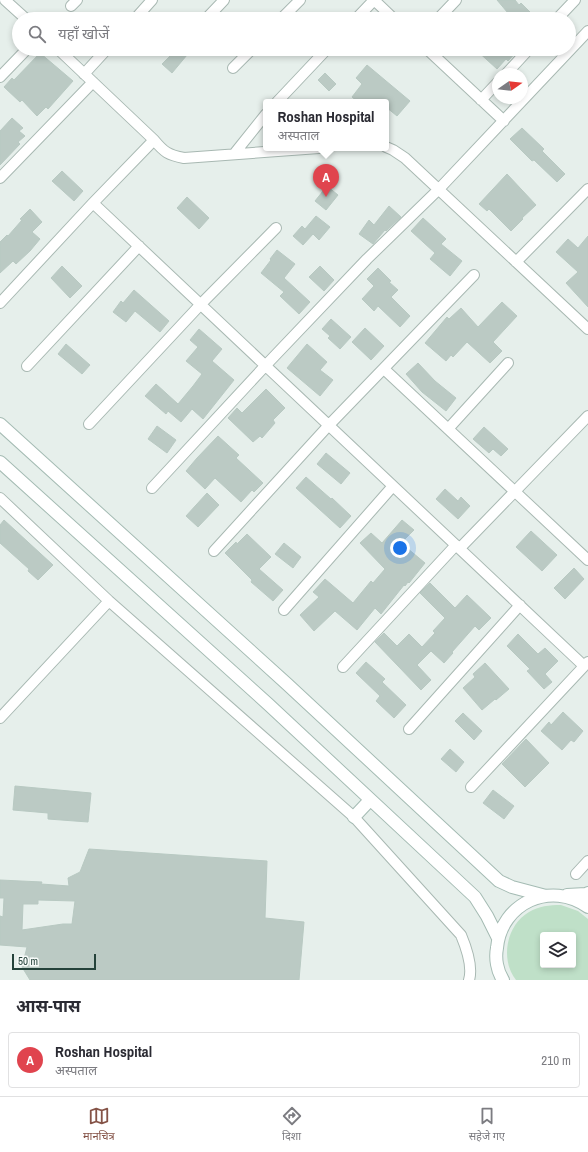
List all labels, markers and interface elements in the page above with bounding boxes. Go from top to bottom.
search box [12,12,576,56]
icon: search [26,23,48,45]
text: यहाँ खोजें [58,23,109,44]
north arrow [492,68,528,104]
popup [263,99,389,151]
text: Roshan Hospital [277,106,375,127]
text: अस्पताल [277,127,319,144]
pin: A [313,164,339,197]
your location [390,538,410,558]
map controls [540,932,576,968]
button: layers [540,932,576,968]
scale bar [12,952,96,971]
text: 50 m [18,954,38,968]
text: आस-पास [16,994,81,1017]
text: Roshan Hospital [55,1041,152,1062]
text: A [26,1052,34,1069]
text: 210 m [541,1052,571,1069]
text: अस्पताल [55,1062,97,1079]
tab: मानचित्र [83,1105,115,1144]
tab: दिशा [281,1105,303,1144]
tab: सहेजे गए [469,1105,505,1144]

